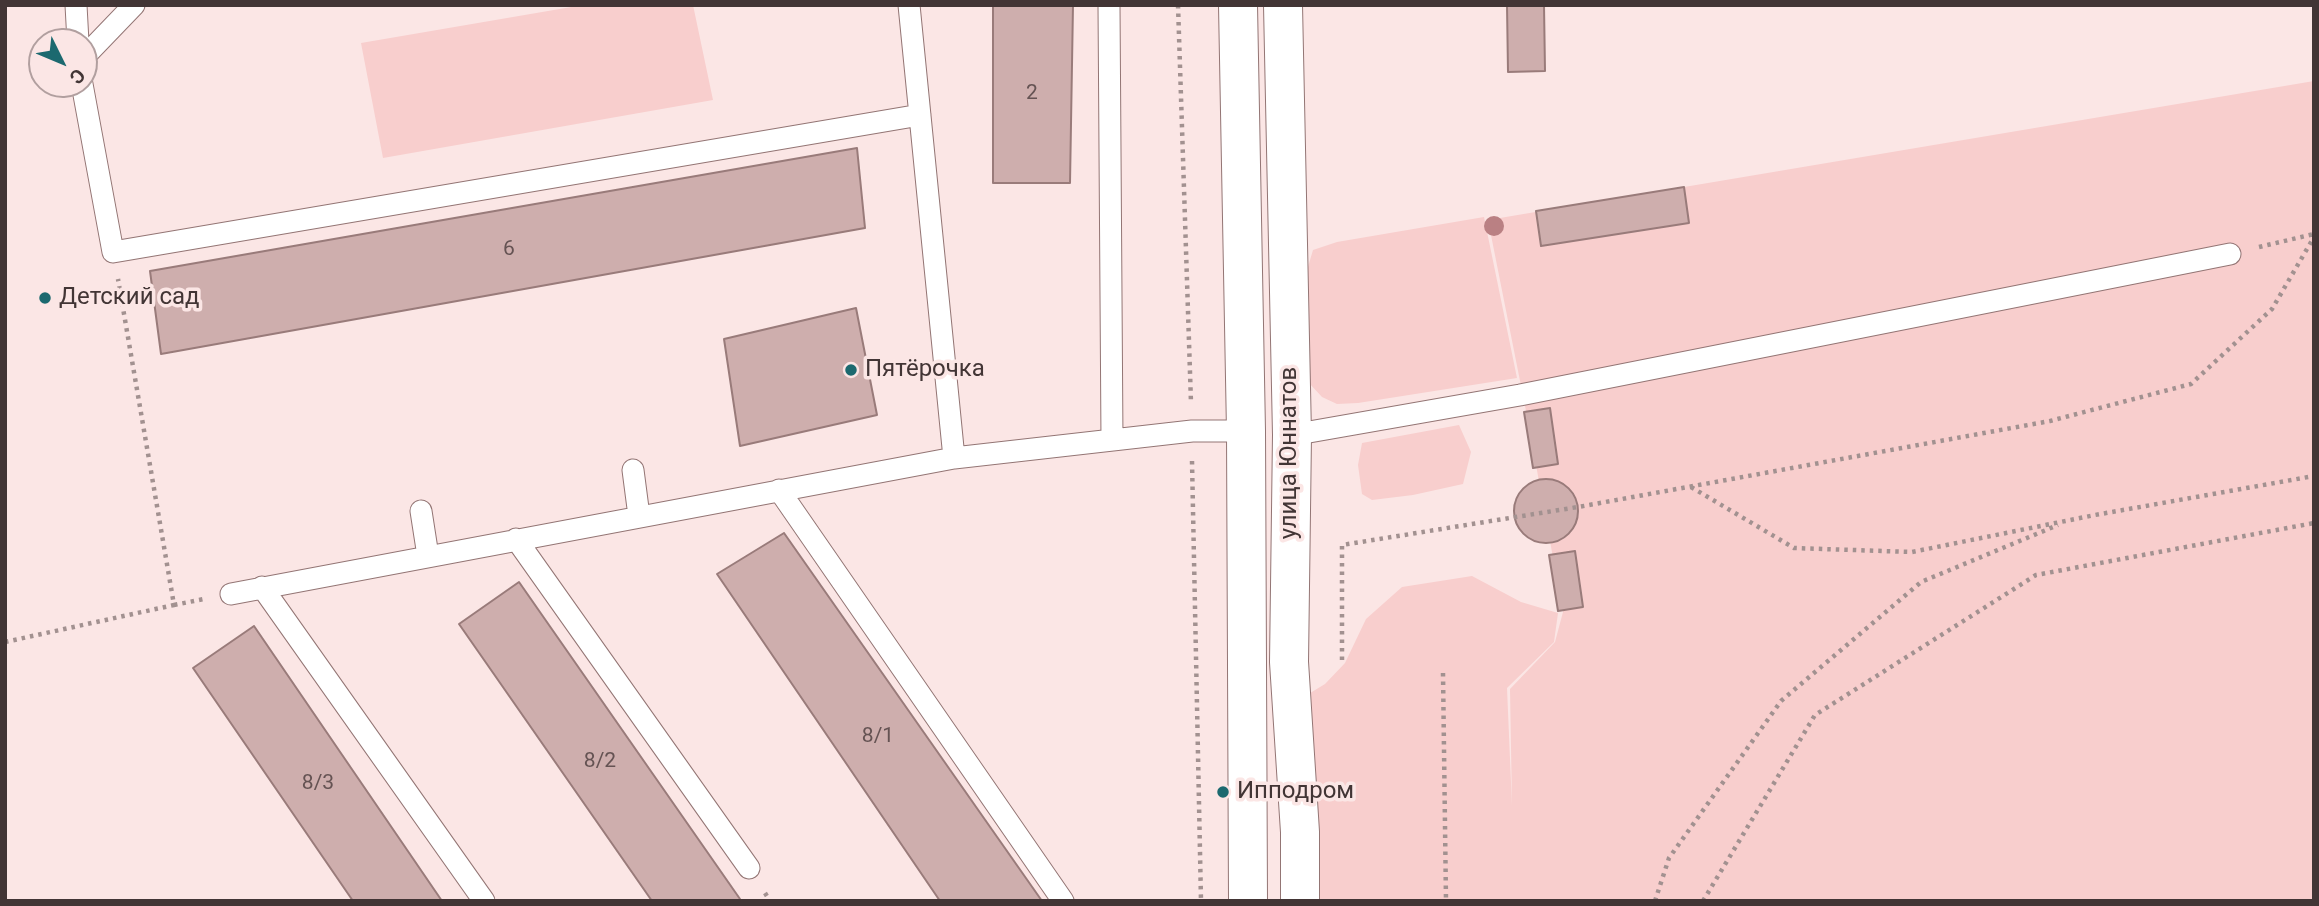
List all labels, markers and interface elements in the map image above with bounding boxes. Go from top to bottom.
north arrow [28,28,98,98]
text: С [65,64,90,89]
house number: 2 [1026,81,1038,107]
house number: 6 [503,237,515,263]
place label: Детский сад [59,284,200,312]
marker: Детский сад [37,290,53,306]
place label: Пятёрочка [865,356,985,384]
marker: Пятёрочка [843,362,859,378]
street label: улица Юннатов [1276,367,1304,539]
house number: 8/1 [862,724,894,750]
house number: 8/2 [584,749,616,775]
house number: 8/3 [302,771,334,797]
place label: Ипподром [1237,778,1354,806]
marker: Ипподром [1215,784,1231,800]

